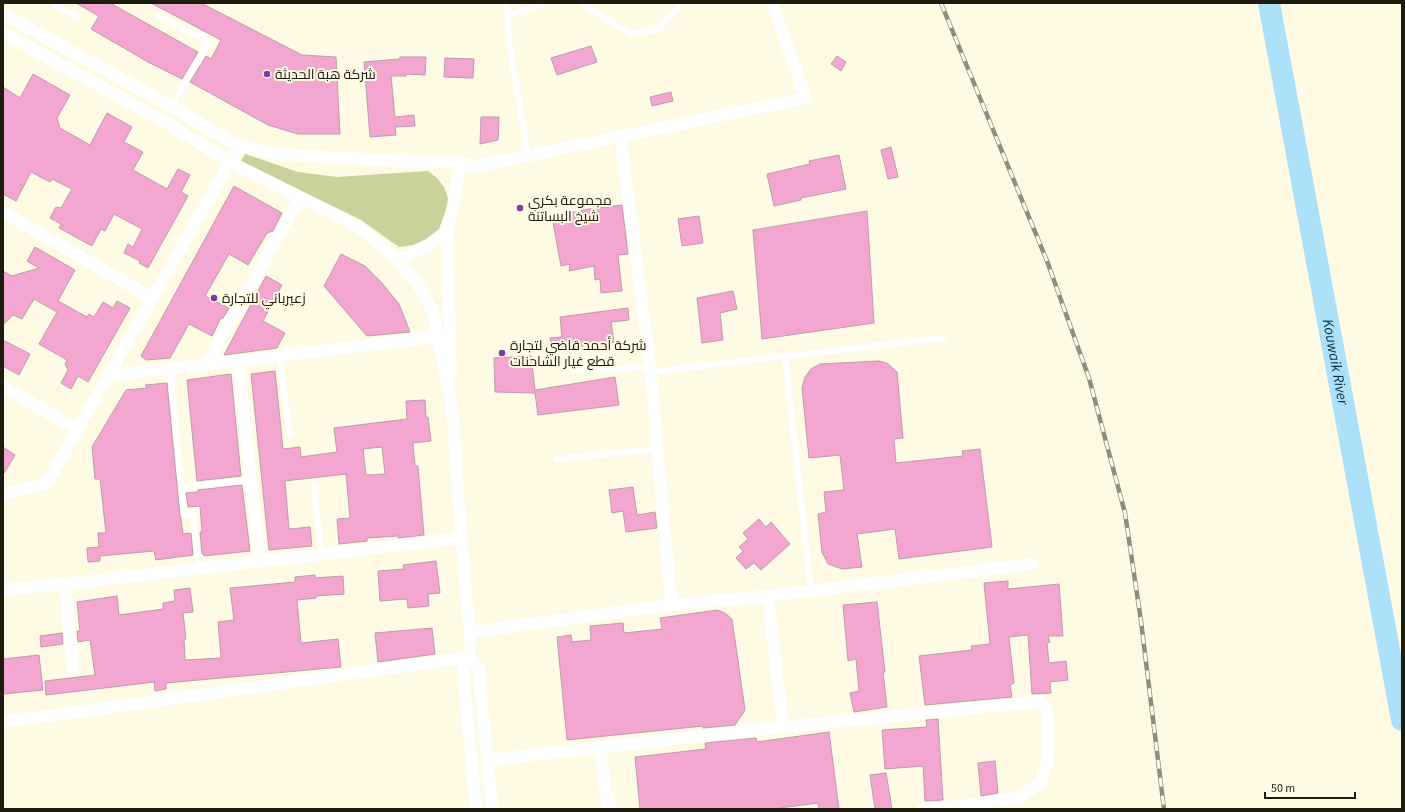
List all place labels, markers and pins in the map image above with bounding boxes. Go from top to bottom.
place label: شركة هبة الحديثة [275,65,376,85]
marker: شركة هبة الحديثة [262,69,272,79]
place label: مجموعة بكري شيخ البساتنة [528,191,612,227]
marker: مجموعة بكري شيخ البساتنة [515,203,525,213]
place label: زعيرباني للتجارة [222,289,306,310]
marker: زعيرباني للتجارة [209,293,219,303]
place label: شركة أحمد قاضي لتجارة قطع غيار الشاحنات [510,336,647,372]
marker: شركة أحمد قاضي لتجارة قطع غيار الشاحنات [497,348,507,358]

